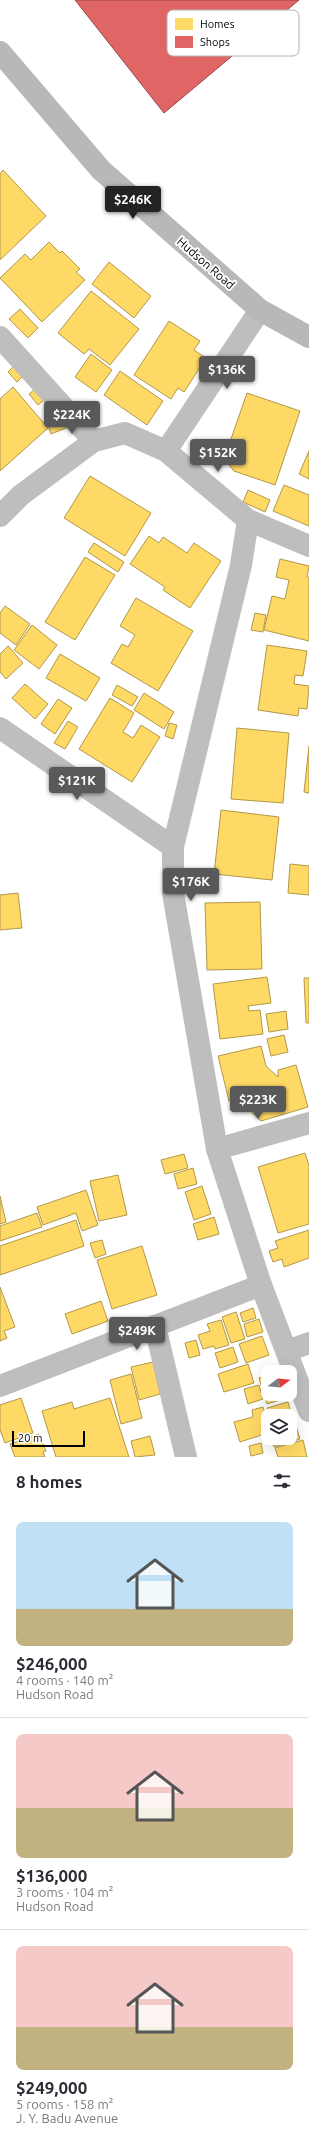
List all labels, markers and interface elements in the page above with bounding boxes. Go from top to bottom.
legend [167,10,299,56]
text: Homes [200,18,235,30]
text: Shops [200,36,230,48]
pin: $246K [105,186,161,220]
text: $246K [114,192,152,206]
street label: Hudson Road [175,235,237,291]
pin: $136K [199,356,255,390]
text: $136K [208,362,246,376]
pin: $224K [44,401,100,435]
text: $224K [53,407,91,421]
pin: $152K [190,439,246,473]
text: $152K [199,445,237,459]
pin: $121K [49,767,105,801]
text: $121K [58,773,96,787]
pin: $176K [163,868,219,902]
text: $176K [172,874,210,888]
pin: $223K [230,1086,286,1120]
text: $223K [239,1092,277,1106]
pin: $249K [109,1317,165,1351]
text: $249K [118,1323,156,1337]
north arrow [261,1365,297,1401]
map controls [261,1365,297,1445]
button: layers [261,1409,297,1445]
scale bar [12,1429,85,1448]
text: 20 m [18,1432,42,1444]
icon: filters [271,1470,293,1492]
text: 8 homes [16,1472,82,1491]
icon: home [119,1548,191,1620]
text: $246,000 [16,1654,87,1673]
text: 4 rooms · 140 m² [16,1673,113,1687]
text: Hudson Road [16,1687,94,1701]
icon: home [119,1760,191,1832]
text: $136,000 [16,1866,87,1885]
text: 3 rooms · 104 m² [16,1885,113,1899]
text: Hudson Road [16,1899,94,1913]
icon: home [119,1972,191,2044]
text: $249,000 [16,2078,87,2097]
text: 5 rooms · 158 m² [16,2097,113,2111]
text: J. Y. Badu Avenue [16,2111,118,2125]

